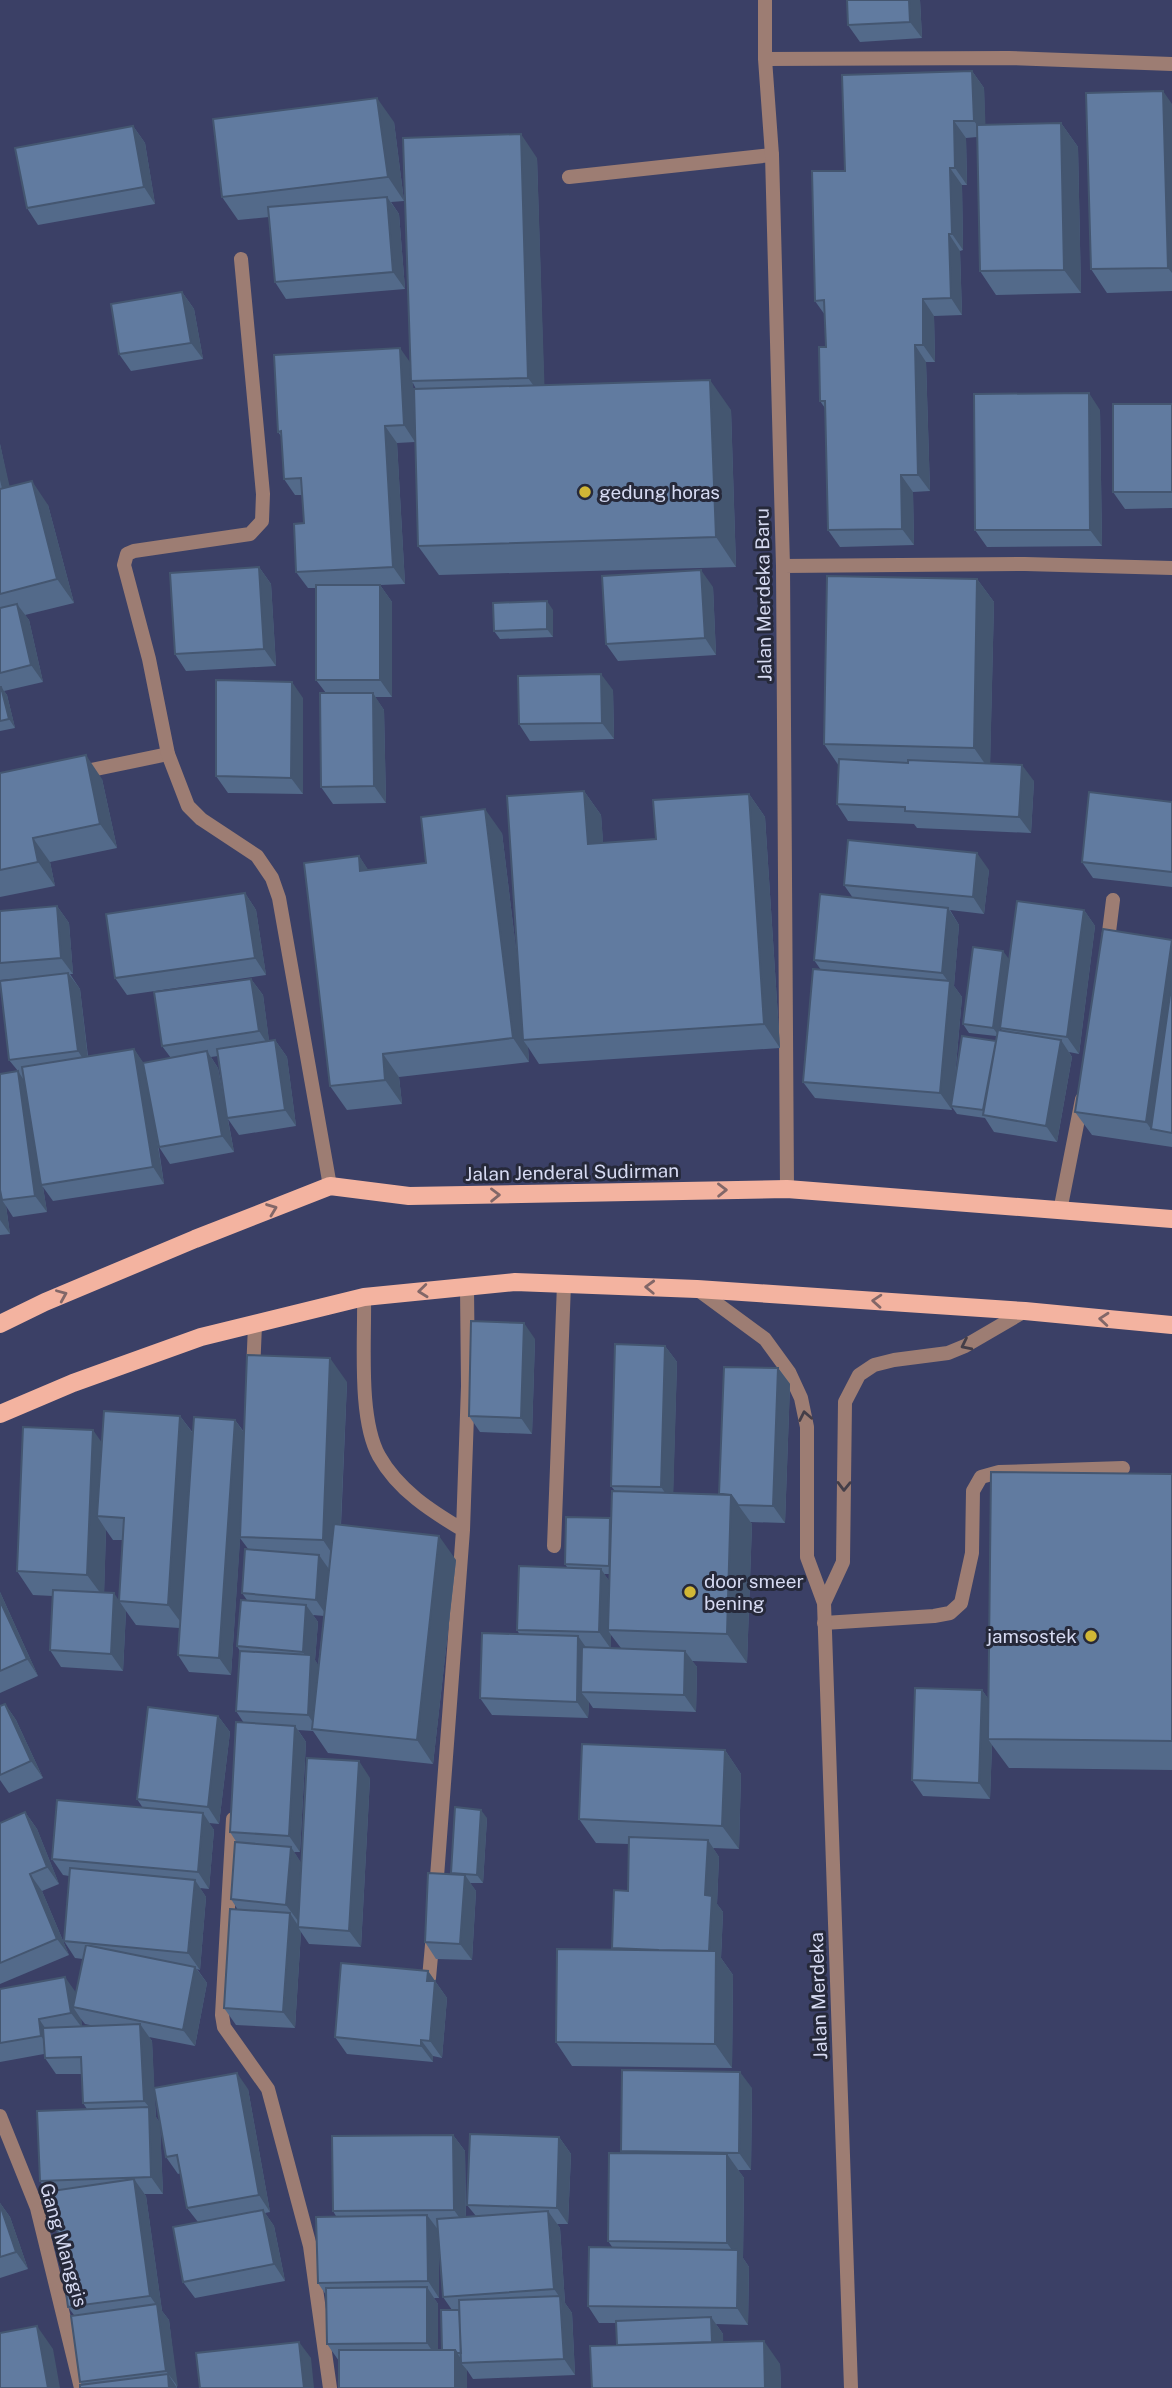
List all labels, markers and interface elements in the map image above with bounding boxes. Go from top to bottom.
place label: gedung horas [599,481,720,503]
marker: gedung horas [577,484,593,500]
street label: Jalan Merdeka Baru [750,508,776,682]
street label: Jalan Jenderal Sudirman [465,1159,679,1185]
one-way arrow [717,1183,728,1198]
one-way arrow [490,1187,501,1202]
one-way arrow [266,1203,278,1217]
one-way arrow [644,1279,655,1295]
one-way arrow [417,1283,428,1298]
one-way arrow [55,1289,67,1303]
one-way arrow [871,1294,882,1309]
one-way arrow [1098,1312,1109,1327]
one-way arrow [961,1336,973,1350]
one-way arrow [798,1410,813,1422]
one-way arrow [836,1482,852,1492]
place label: door smeer bening [704,1570,804,1614]
marker: door smeer bening [682,1584,698,1600]
place label: jamsostek [986,1625,1077,1647]
marker: jamsostek [1083,1628,1099,1644]
street label: Jalan Merdeka [805,1932,831,2060]
street label: Gang Manggis [36,2181,92,2309]

